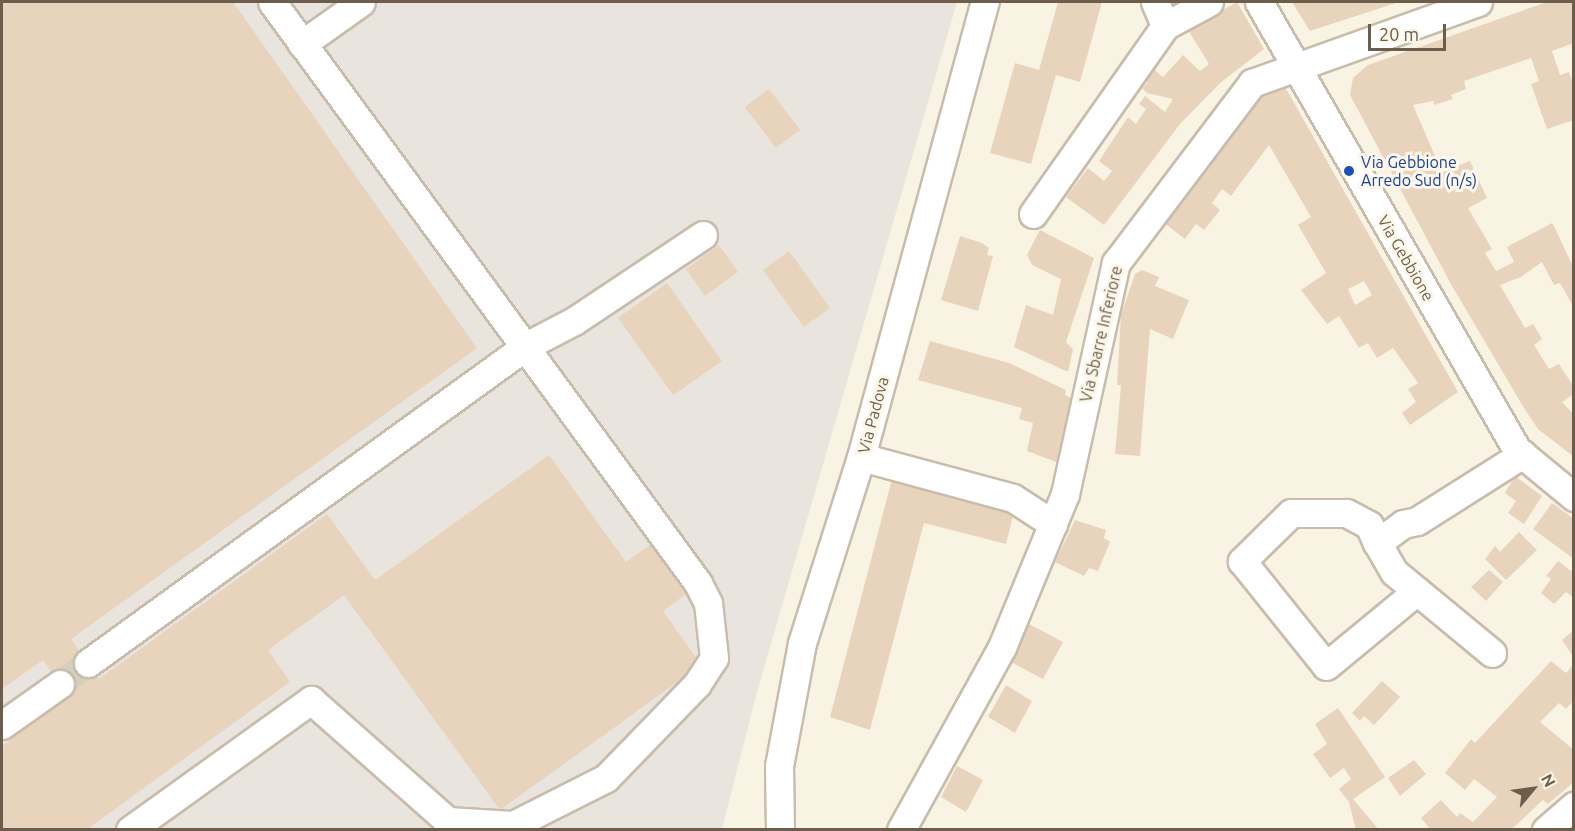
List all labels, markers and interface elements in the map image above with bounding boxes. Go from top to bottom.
scale bar [1371,12,1449,50]
text: 20 m [1379,24,1419,44]
place label: Via Gebbione Arredo Sud (n/s) [1361,152,1477,190]
marker: Via Gebbione Arredo Sud (n/s) [1342,164,1356,178]
street label: Via Gebbione [1374,212,1438,304]
street label: Via Sbarre Inferiore [1076,264,1126,404]
street label: Via Padova [854,374,892,456]
north arrow [1503,759,1563,819]
text: N [1538,771,1560,790]

